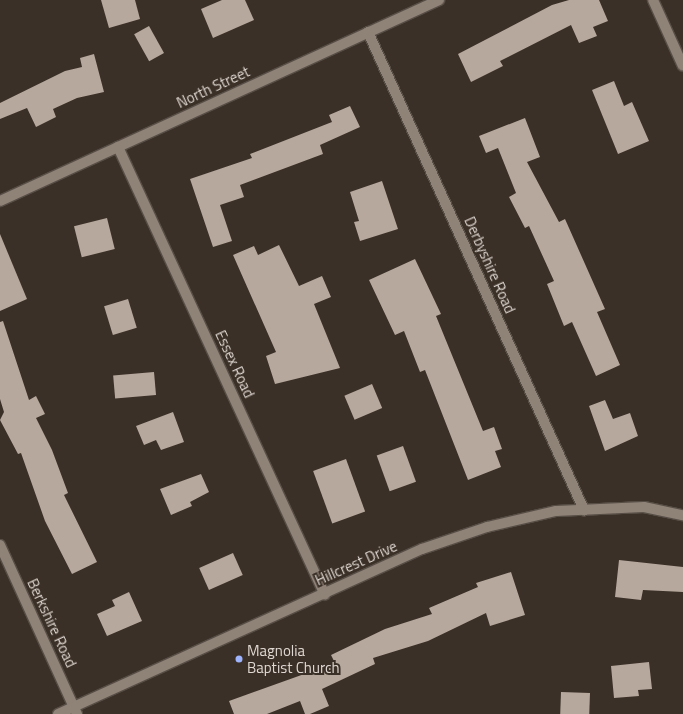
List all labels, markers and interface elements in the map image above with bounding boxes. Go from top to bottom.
street label: North Street [174,62,252,112]
street label: Derbyshire Road [461,214,519,316]
street label: Essex Road [212,327,258,401]
street label: Hillcrest Drive [312,537,400,589]
street label: Berkshire Road [24,576,80,670]
place label: Magnolia Baptist Church [247,641,340,676]
marker: Magnolia Baptist Church [234,654,244,664]

